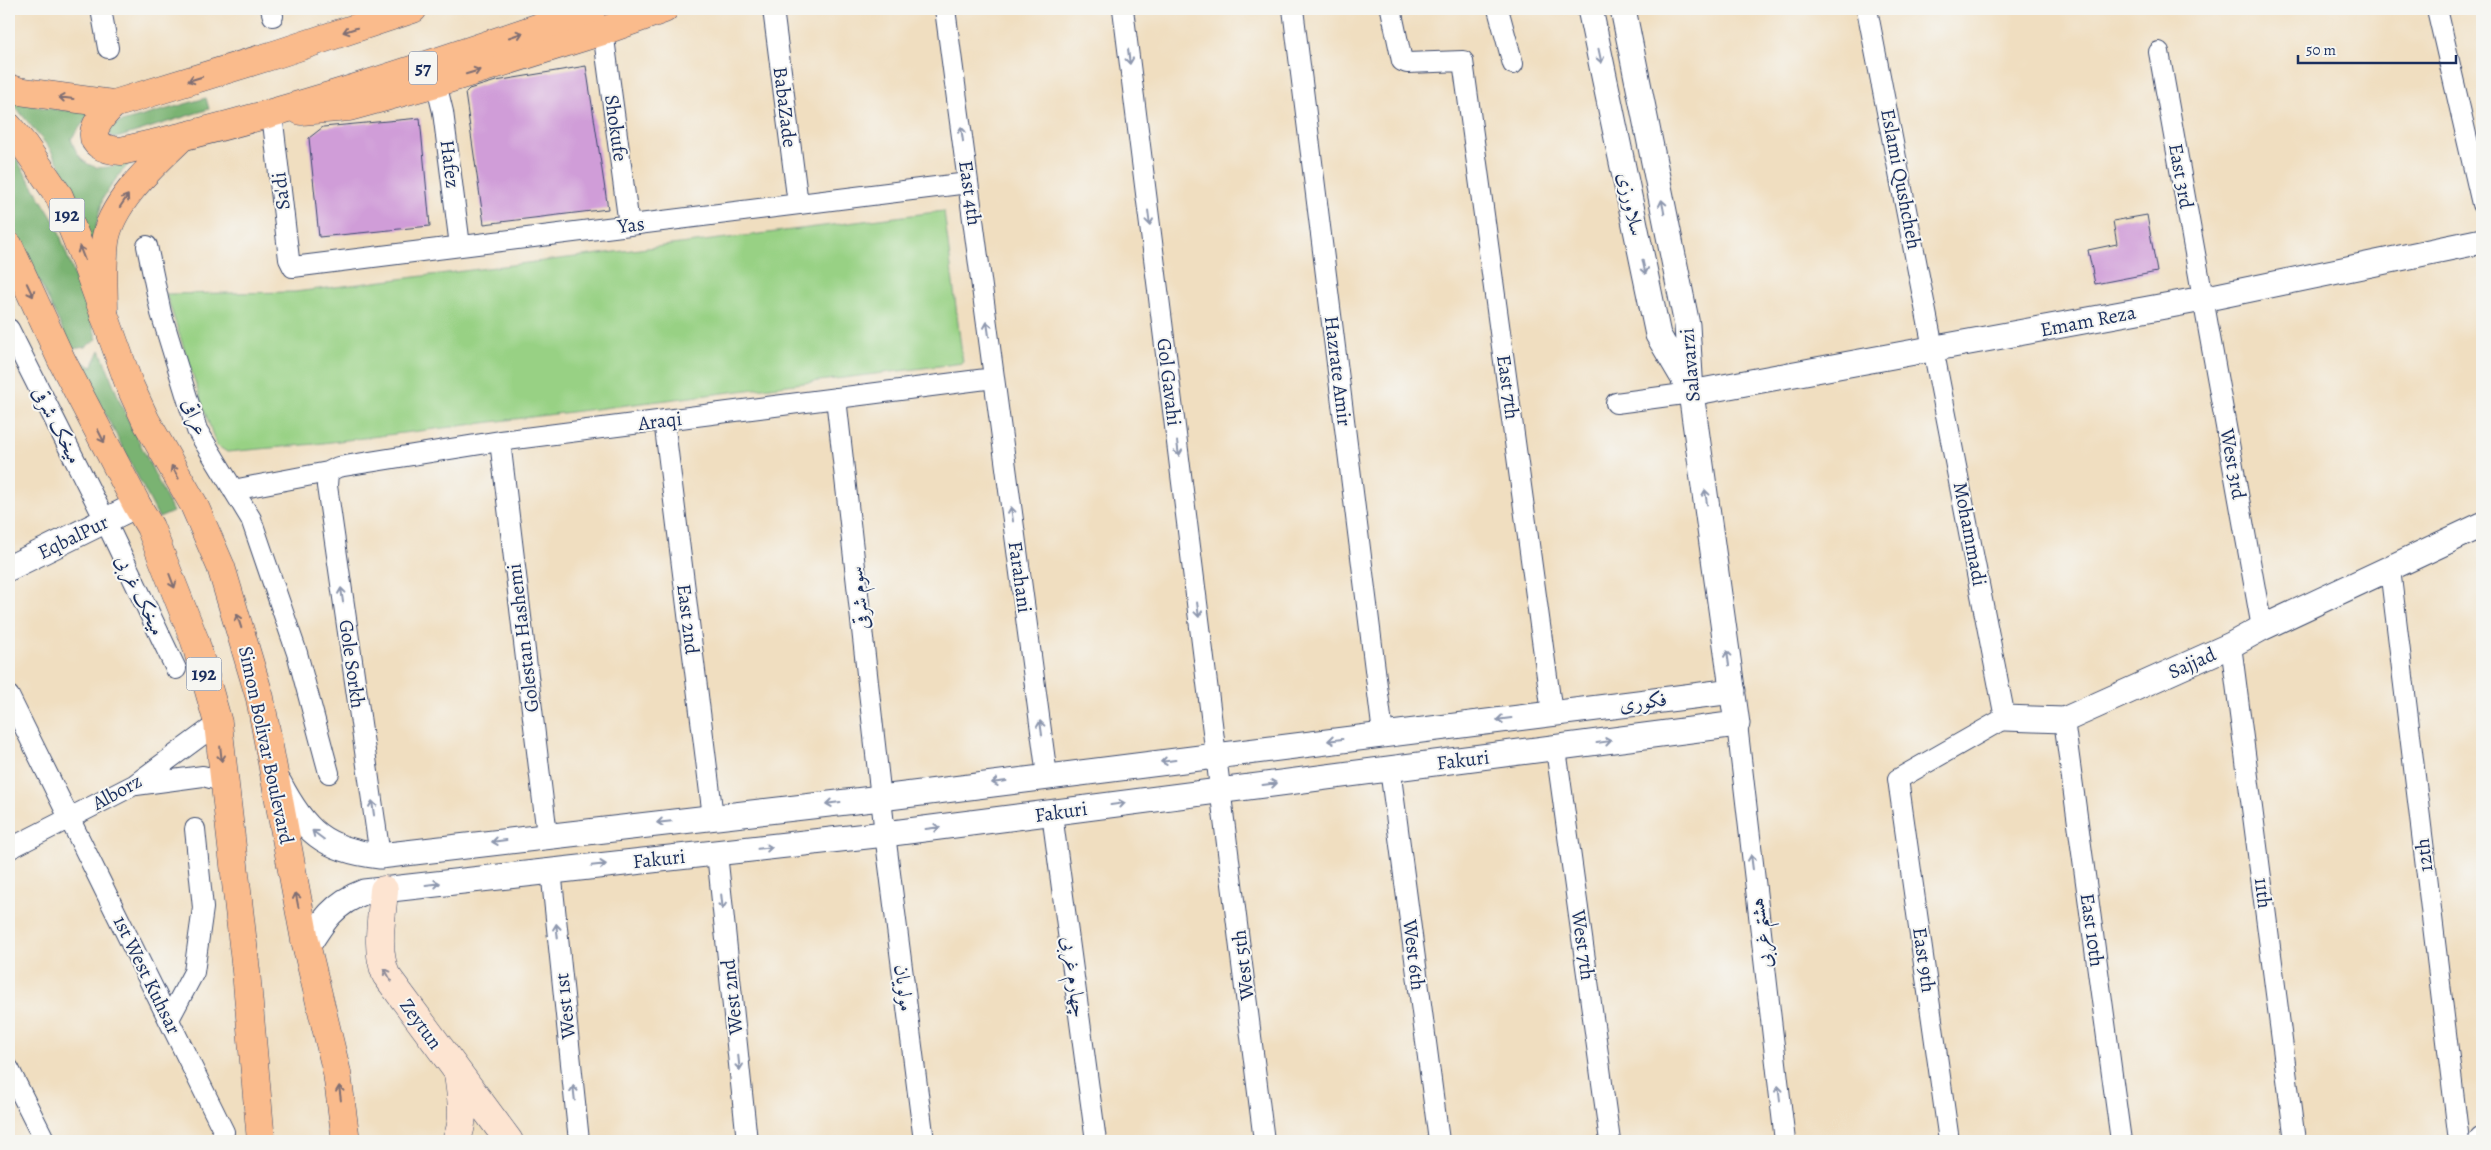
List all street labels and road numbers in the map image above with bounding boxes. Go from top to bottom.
road number: 57 [409,52,437,84]
street label: BabaZade [767,65,803,149]
street label: Shokufe [598,93,634,163]
street label: Eslami Qushcheh [1874,106,1928,252]
street label: Hafez [434,138,466,190]
street label: East 3rd [2162,141,2200,211]
street label: East 4th [952,159,988,228]
street label: سلاورزی [1611,170,1651,238]
street label: Sa'di [265,171,297,211]
road number: 192 [50,198,84,232]
street label: Yas [615,210,646,240]
street label: Emam Reza [2038,298,2139,343]
street label: Hazrate Amir [1318,314,1358,428]
street label: Salavarzi [1673,327,1707,403]
street label: Gol Gavahi [1150,337,1188,427]
street label: East 7th [1490,353,1526,421]
street label: میخک شرقی [26,382,88,468]
street label: عراقی [176,395,214,439]
street label: Araqi [636,405,683,437]
street label: West 3rd [2213,426,2253,502]
street label: Mohammadi [1947,480,1993,588]
street label: EqbalPur [33,508,113,566]
street label: Farahani [1002,539,1038,615]
street label: میخک غربی [108,550,171,640]
street label: Golestan Hashemi [500,562,546,714]
street label: سوم شرقی [842,565,880,631]
street label: East 2nd [670,582,706,656]
street label: Gole Sorkh [332,618,372,710]
street label: Sajjad [2164,640,2220,685]
street label: Simon Bolivar Boulevard [232,644,300,847]
road number: 192 [186,658,222,691]
street label: فکوری [1618,686,1668,718]
street label: Fakuri [1435,743,1491,777]
street label: Alborz [86,767,147,817]
street label: Fakuri [1033,795,1089,829]
street label: 12th [2409,836,2439,873]
street label: Fakuri [631,843,687,875]
street label: 11th [2248,876,2278,910]
street label: East 10th [2073,891,2111,969]
street label: هشتم غربی [1743,895,1785,970]
street label: West 7th [1565,907,1601,982]
street label: 1st West Kuhsar [107,911,188,1039]
street label: West 6th [1396,917,1432,992]
street label: East 9th [1906,926,1942,995]
street label: West 5th [1225,928,1261,1003]
street label: چهارم غربی [1051,935,1093,1020]
street label: West 2nd [715,958,749,1037]
street label: مولویان [888,963,920,1013]
street label: West 1st [548,971,582,1041]
street label: Zeytun [393,993,449,1055]

